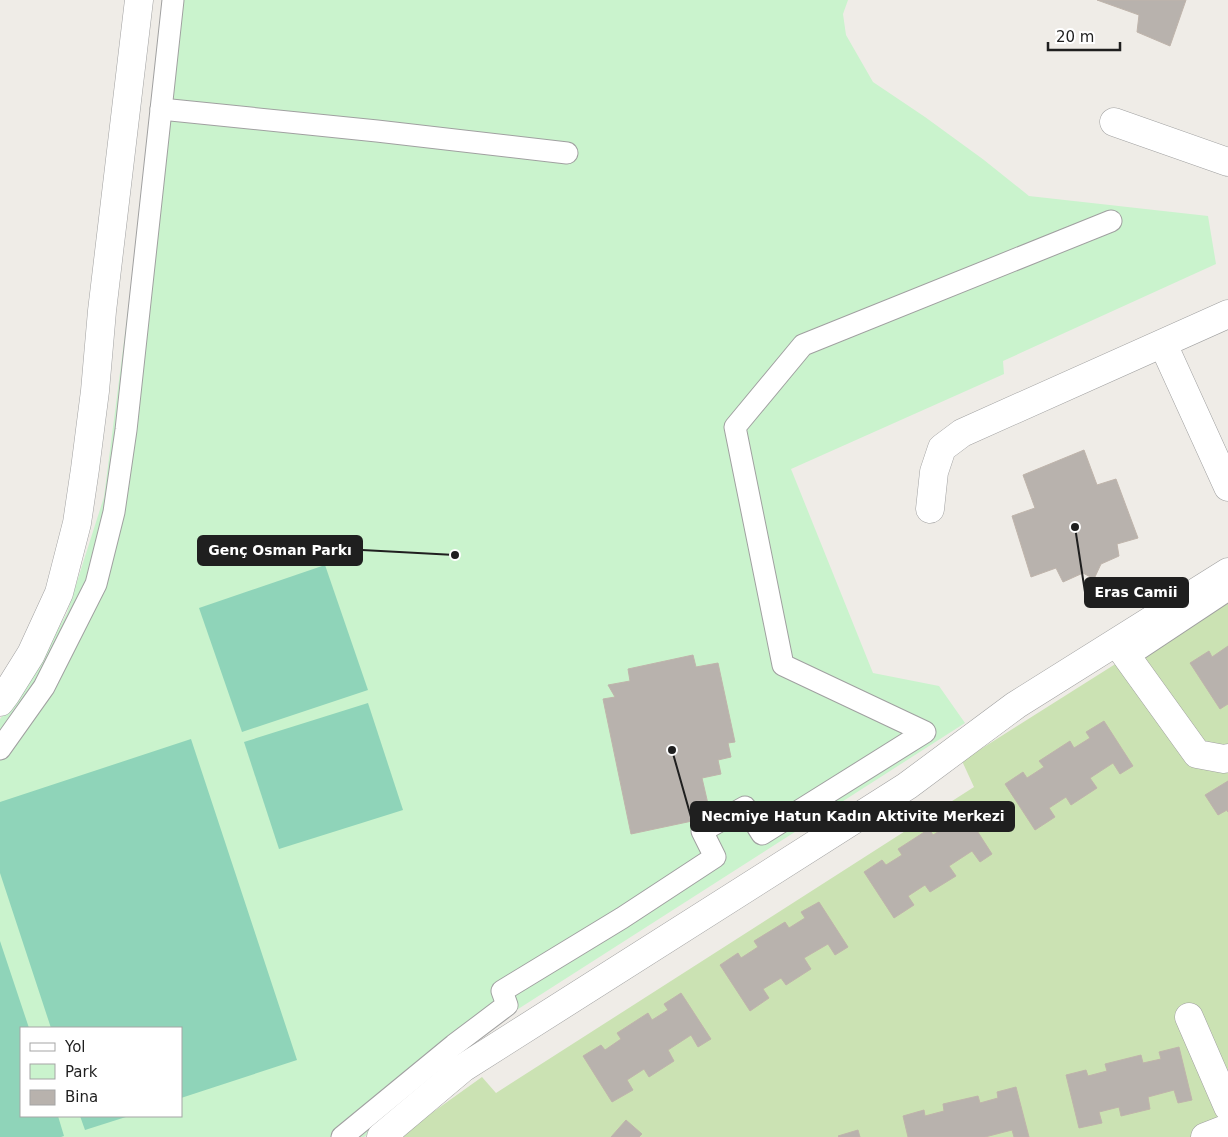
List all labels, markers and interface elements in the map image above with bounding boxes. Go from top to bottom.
scale bar [1048,20,1120,52]
text: 20 m [1056,28,1094,46]
callout: Genç Osman Parkı [198,536,362,565]
text: Genç Osman Parkı [208,542,352,558]
callout: Eras Camii [1085,578,1188,607]
text: Eras Camii [1094,584,1178,600]
callout: Necmiye Hatun Kadın Aktivite Merkezi [691,802,1014,831]
text: Necmiye Hatun Kadın Aktivite Merkezi [701,808,1005,824]
legend [20,1027,182,1117]
text: Yol [64,1038,86,1056]
text: Park [65,1063,98,1081]
text: Bina [65,1088,98,1106]

